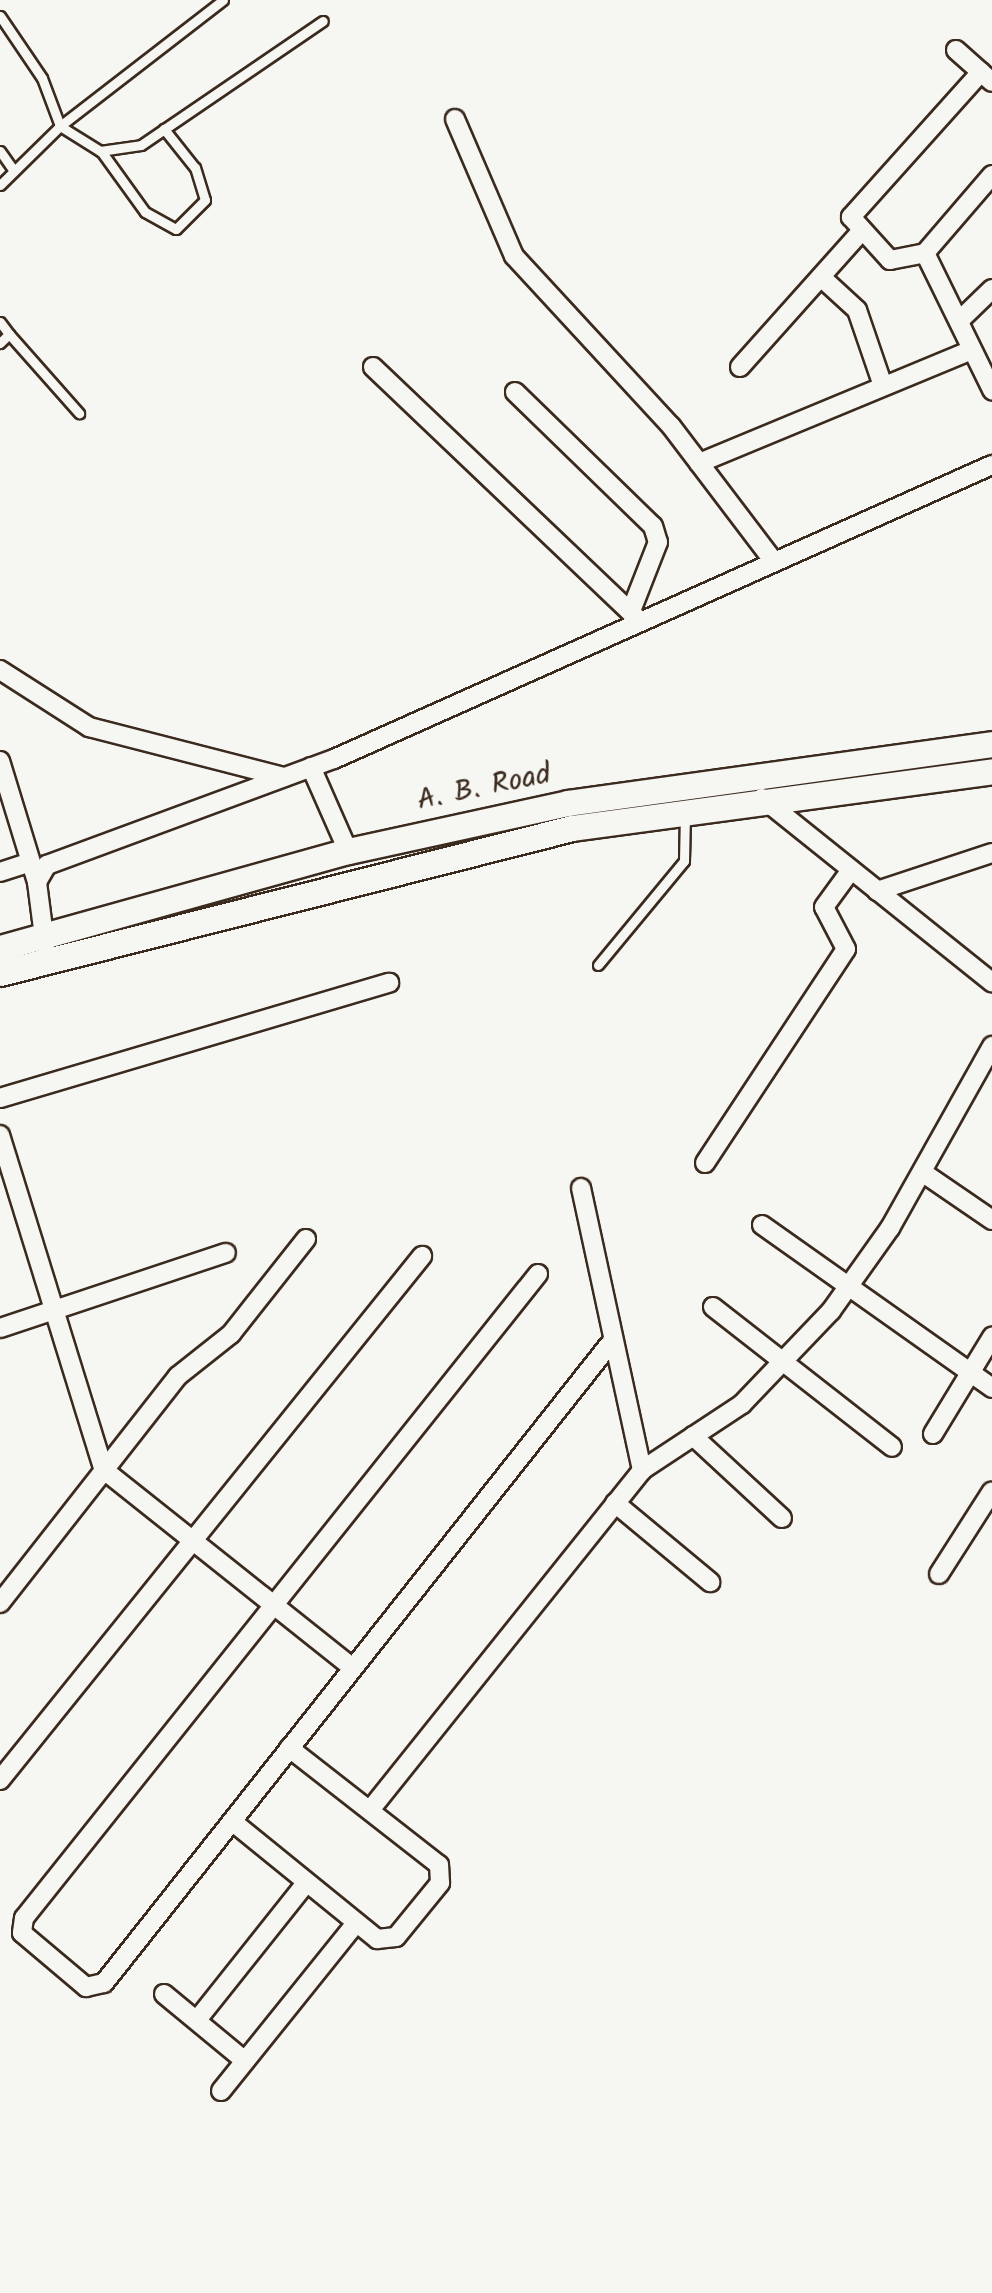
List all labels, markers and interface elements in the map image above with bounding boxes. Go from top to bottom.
street label: A. B. Road [414,756,554,820]

